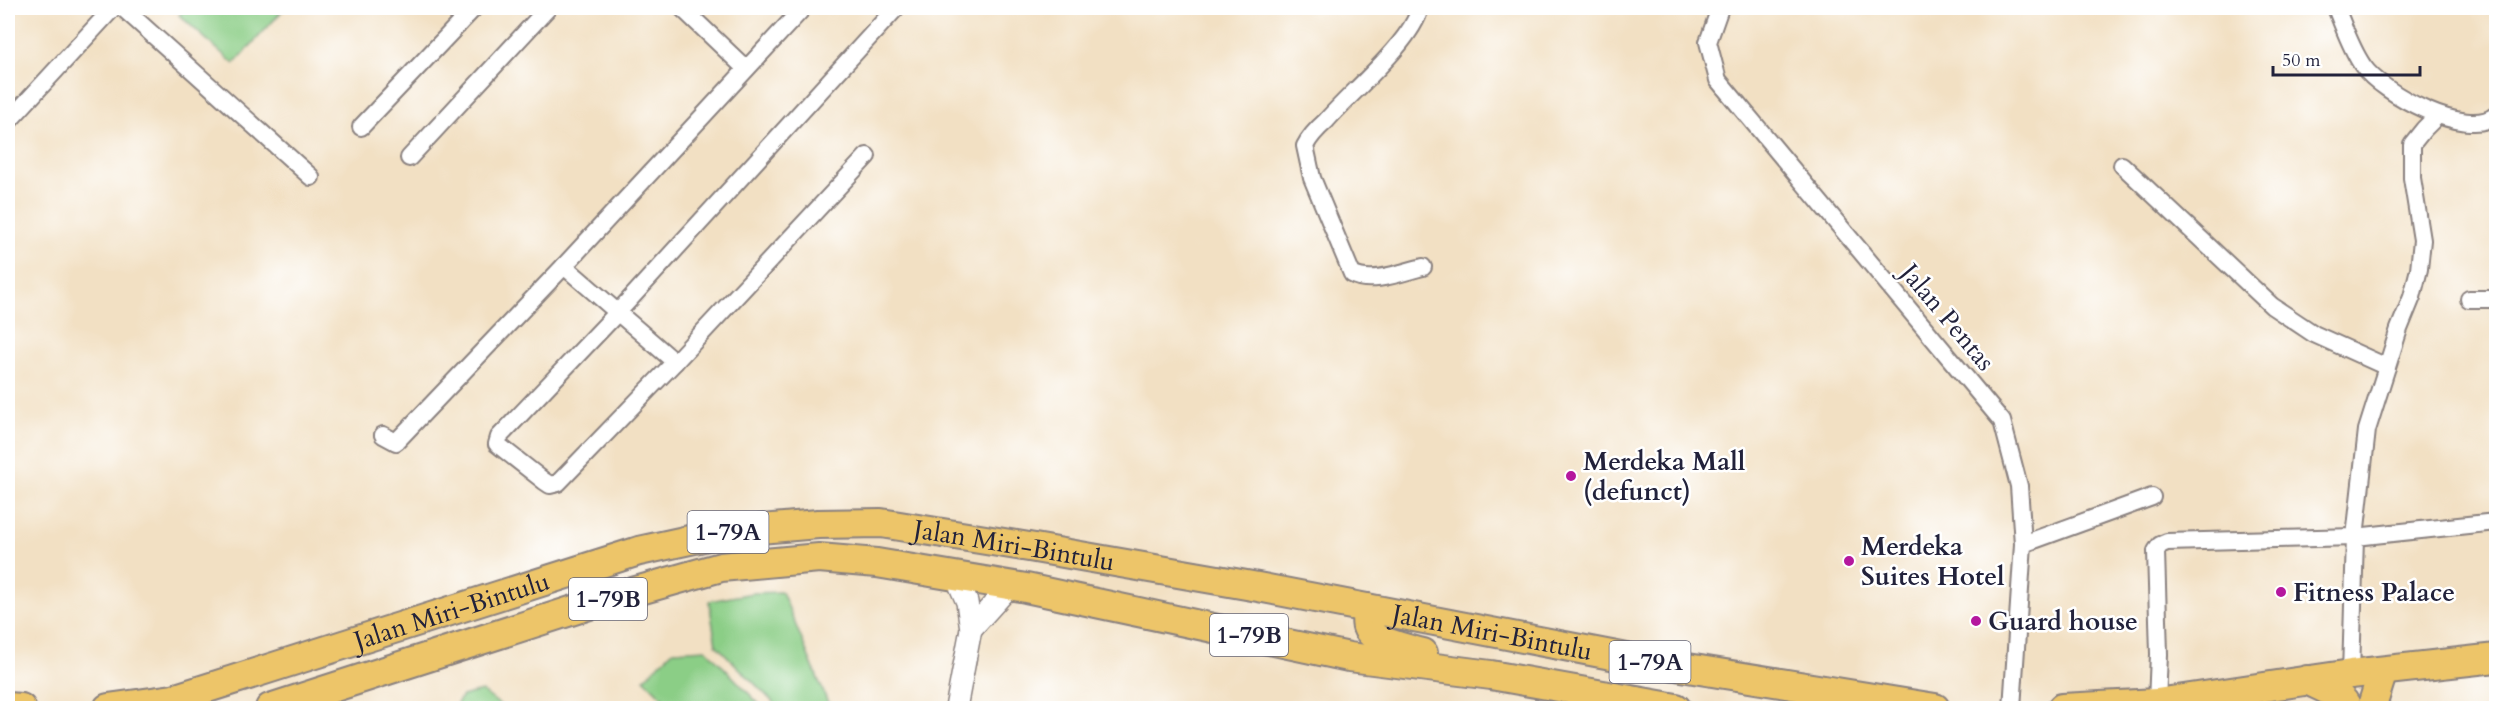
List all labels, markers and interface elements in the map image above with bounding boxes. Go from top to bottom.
scale bar [2273,39,2420,77]
text: 50 m [2282,48,2321,73]
street label: Jalan Pentas [1890,253,2003,378]
place label: Merdeka Mall (defunct) [1583,444,1746,509]
marker: Merdeka Mall (defunct) [1564,469,1578,483]
road number: 1-79A [688,511,768,553]
street label: Jalan Miri-Bintulu [907,511,1117,580]
place label: Merdeka Suites Hotel [1861,529,2005,594]
marker: Merdeka Suites Hotel [1842,554,1856,568]
street label: Jalan Miri-Bintulu [346,564,554,660]
place label: Fitness Palace [2293,575,2455,610]
road number: 1-79B [569,578,647,620]
marker: Fitness Palace [2274,585,2288,599]
street label: Jalan Miri-Bintulu [1385,595,1595,669]
place label: Guard house [1988,604,2138,639]
road number: 1-79B [1210,614,1288,656]
marker: Guard house [1969,614,1983,628]
road number: 1-79A [1610,641,1690,683]

